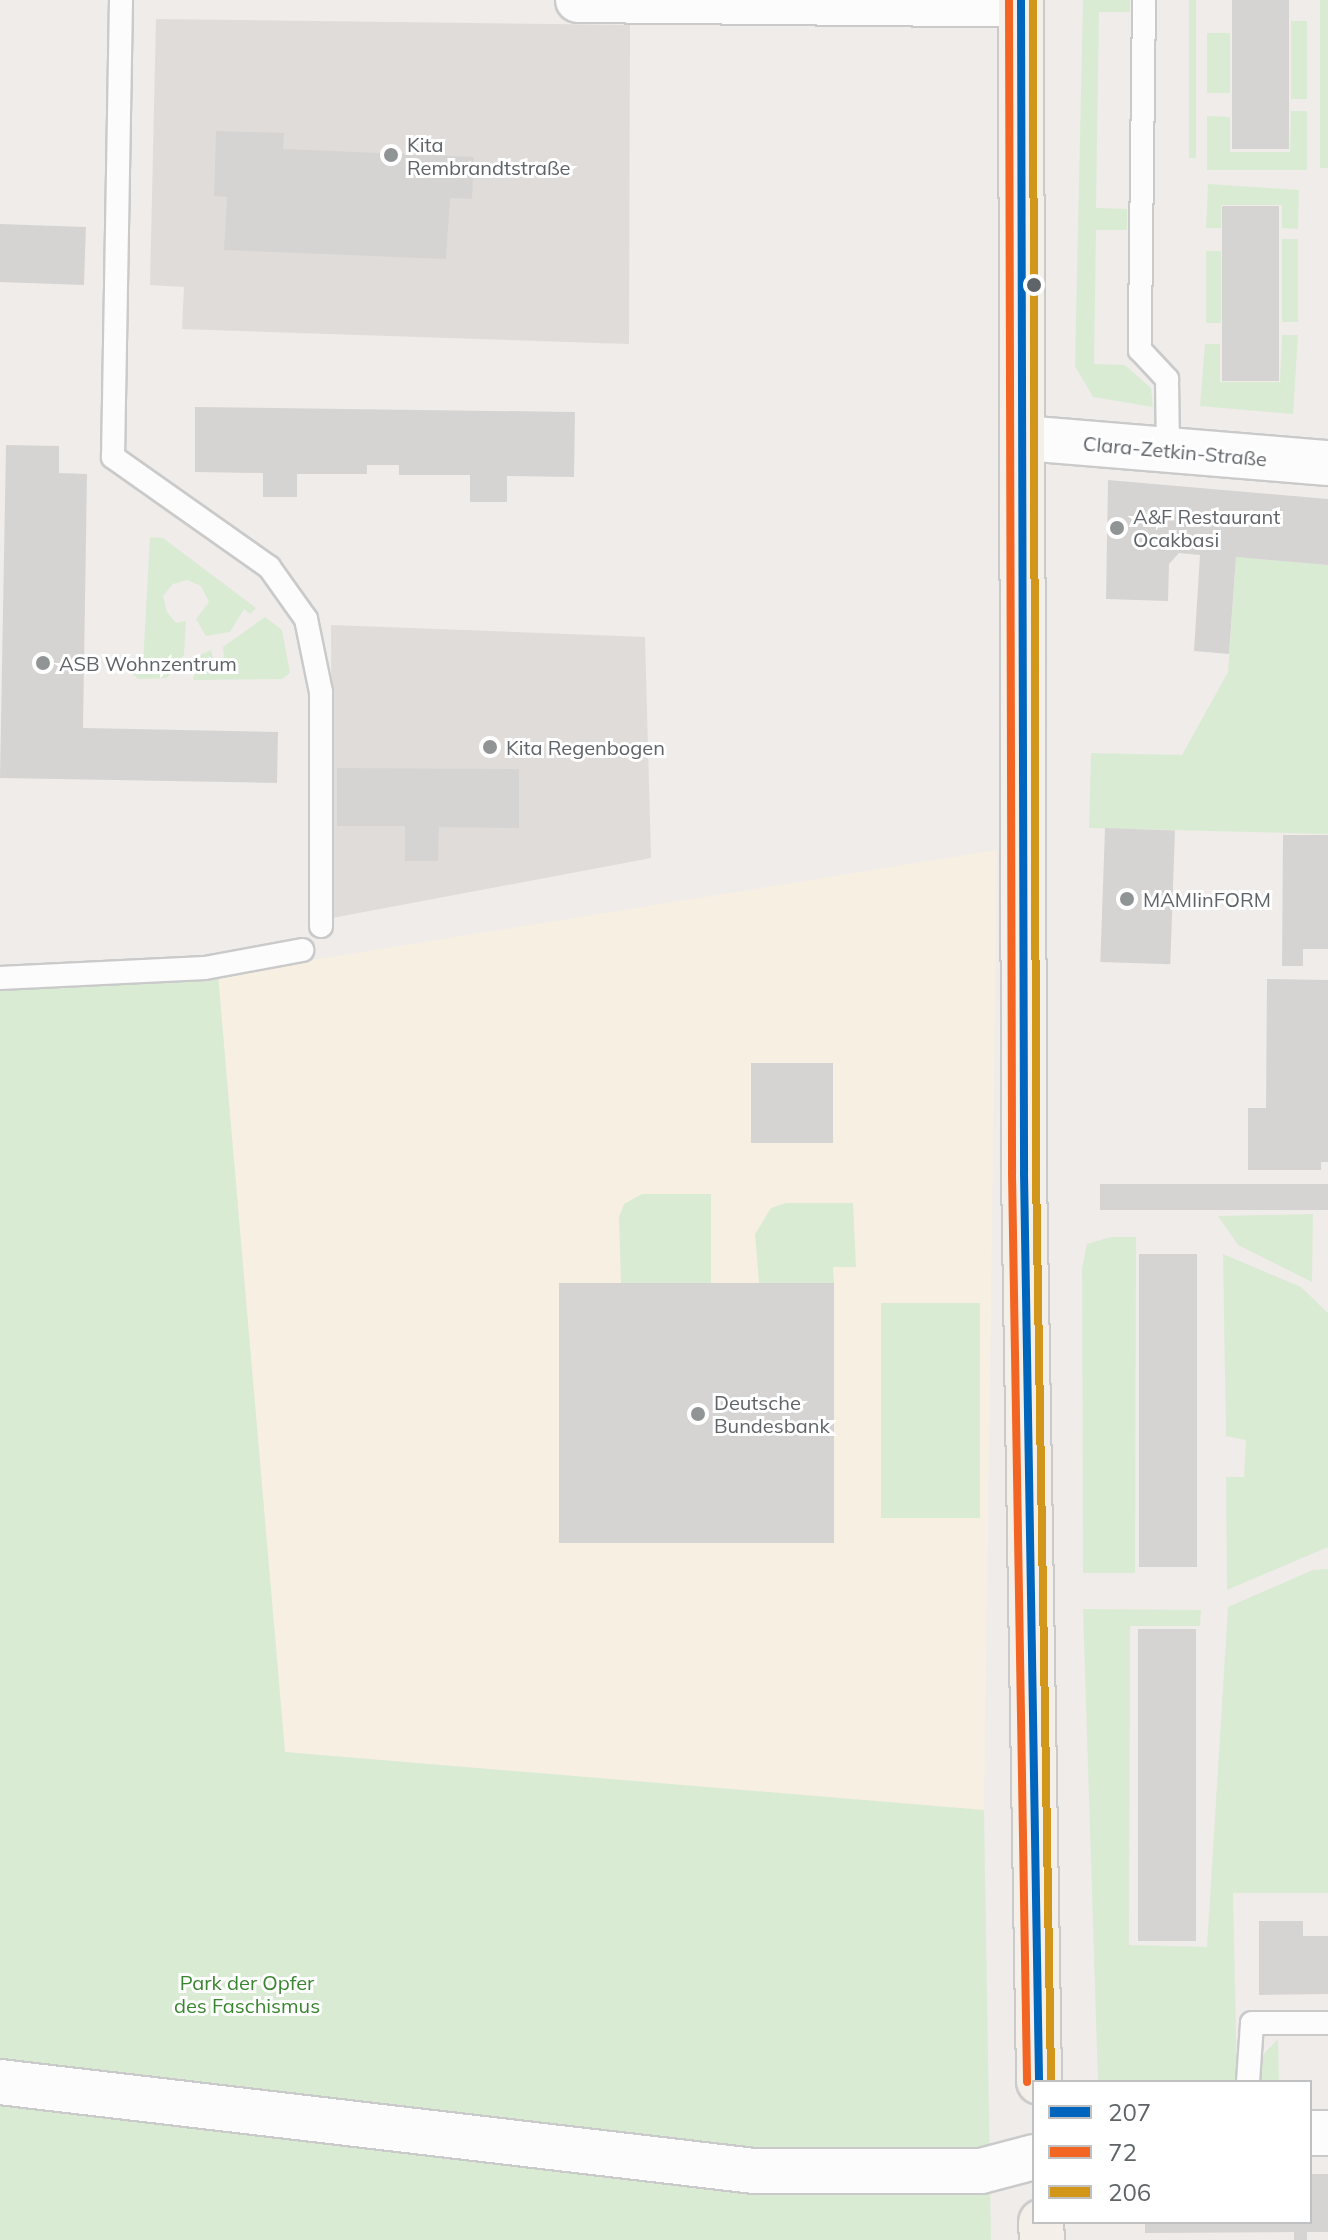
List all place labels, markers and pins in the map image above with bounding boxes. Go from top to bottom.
place label: Kita Rembrandtstraße [407,132,570,179]
marker: Kita Rembrandtstraße [382,146,400,164]
unlabelled marker [1026,277,1042,293]
place label: A&F Restaurant Ocakbasi [1133,504,1280,551]
marker: A&F Restaurant Ocakbasi [1108,519,1126,537]
place label: ASB Wohnzentrum [59,651,237,675]
marker: ASB Wohnzentrum [34,654,52,672]
place label: Kita Regenbogen [506,735,665,759]
marker: Kita Regenbogen [481,738,499,756]
place label: MAMIinFORM [1143,887,1271,911]
marker: MAMIinFORM [1118,890,1136,908]
place label: Deutsche Bundesbank [714,1390,830,1437]
marker: Deutsche Bundesbank [689,1405,707,1423]

